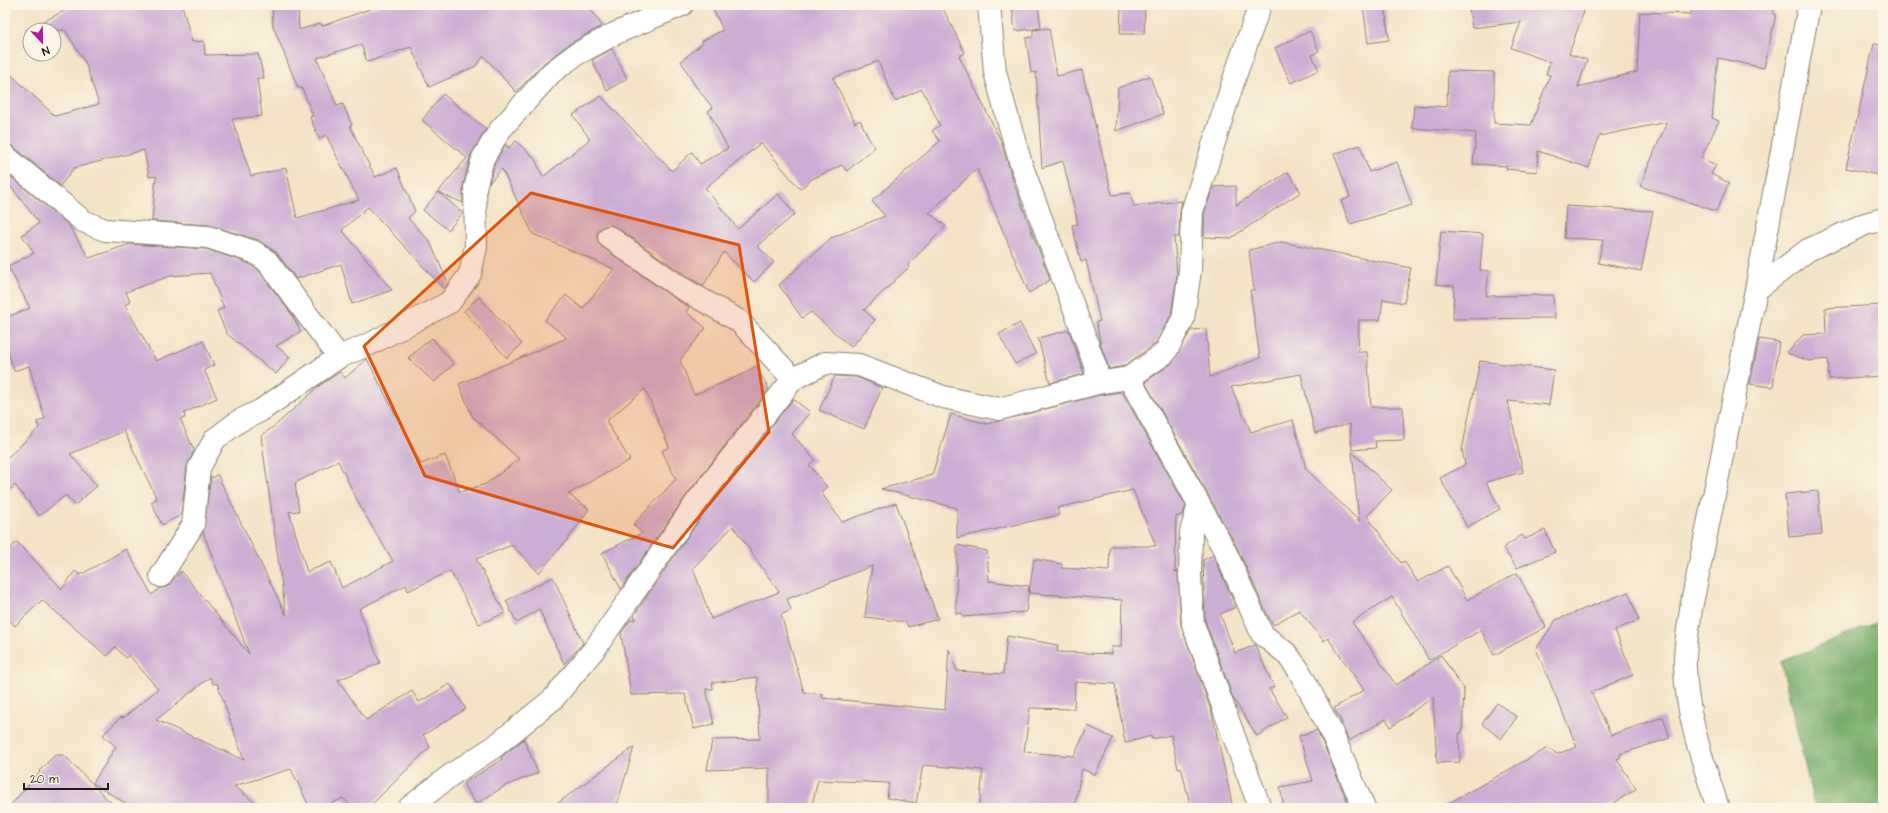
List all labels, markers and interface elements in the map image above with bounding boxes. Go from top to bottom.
north arrow [22,22,62,62]
text: N [39,43,52,59]
scale bar [24,765,108,791]
text: 20 m [30,771,59,788]

